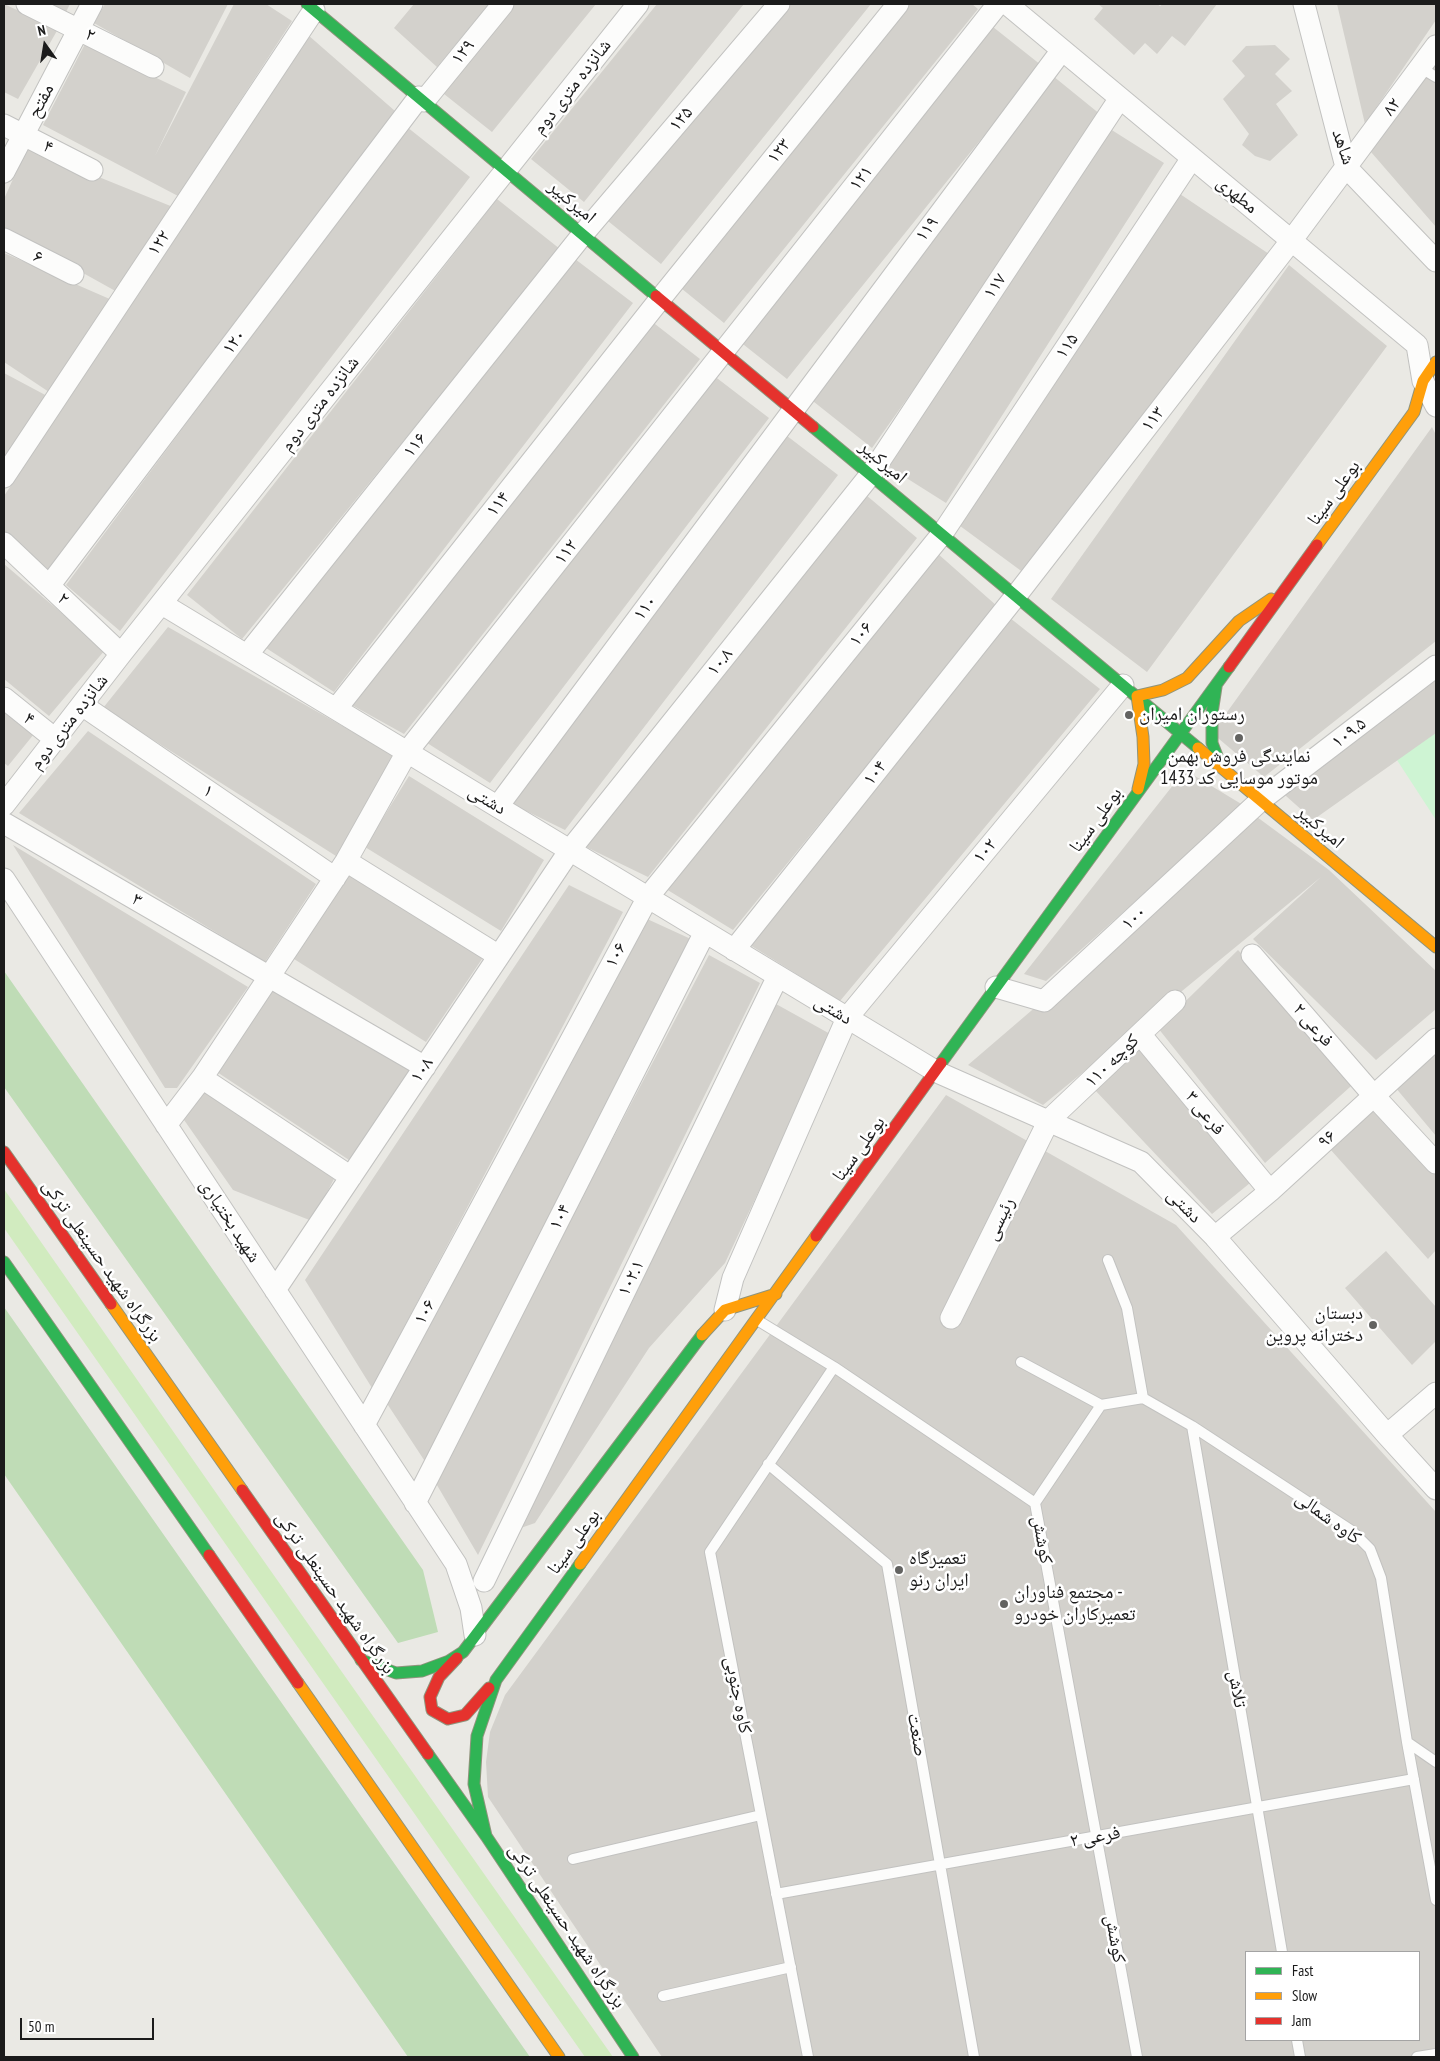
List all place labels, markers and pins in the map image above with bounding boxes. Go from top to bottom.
place label: رستوران امیران [1139,704,1245,726]
marker: رستوران امیران [1123,709,1135,721]
marker: نمایندگی فروش بهمن موتور موسایی کد 1433 [1233,732,1245,744]
place label: نمایندگی فروش بهمن موتور موسایی کد 1433 [1160,746,1318,790]
place label: دبستان دخترانه پروین [1265,1303,1363,1347]
marker: دبستان دخترانه پروین [1367,1319,1379,1331]
place label: تعمیرگاه ایران رنو [909,1548,969,1592]
marker: تعمیرگاه ایران رنو [893,1564,905,1576]
place label: مجتمع فناوران - تعمیرکاران خودرو [1014,1582,1136,1626]
marker: مجتمع فناوران - تعمیرکاران خودرو [998,1598,1010,1610]

